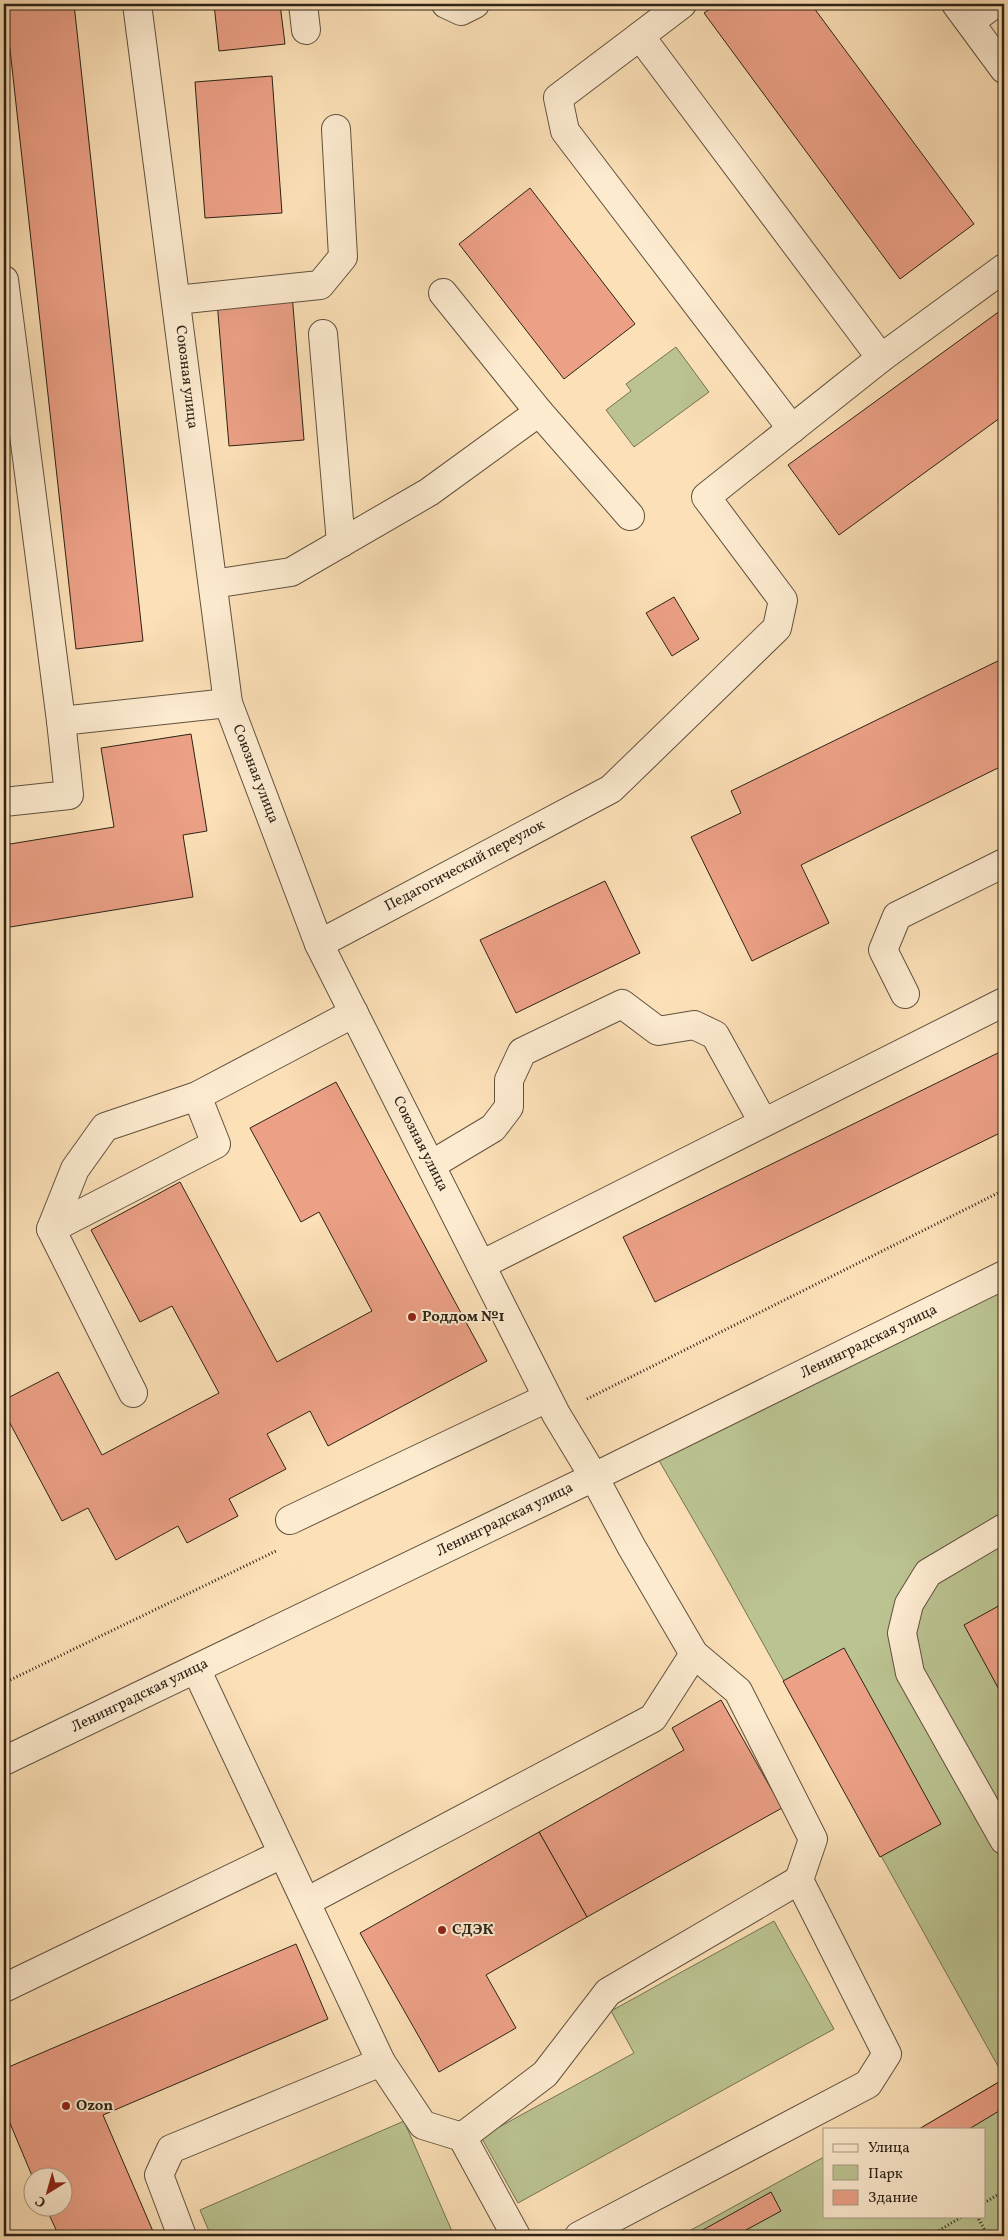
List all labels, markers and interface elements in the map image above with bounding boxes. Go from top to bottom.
street label: Союзная улица [169,324,203,430]
street label: Союзная улица [227,722,283,826]
street label: Педагогический переулок [381,815,549,917]
street label: Союзная улица [387,1093,453,1195]
street label: Ленинградская улица [797,1300,941,1384]
place label: Роддом №1 [422,1307,505,1328]
marker: Роддом №1 [406,1311,418,1323]
street label: Ленинградская улица [433,1478,577,1562]
street label: Ленинградская улица [68,1654,212,1738]
place label: СДЭК [452,1920,493,1941]
marker: СДЭК [436,1924,448,1936]
place label: Ozon [76,2096,113,2117]
marker: Ozon [60,2100,72,2112]
legend [823,2128,986,2218]
text: Улица [868,2138,910,2159]
text: Парк [868,2164,903,2185]
north arrow [22,2168,72,2218]
text: Здание [868,2188,918,2209]
text: С [32,2191,50,2211]

